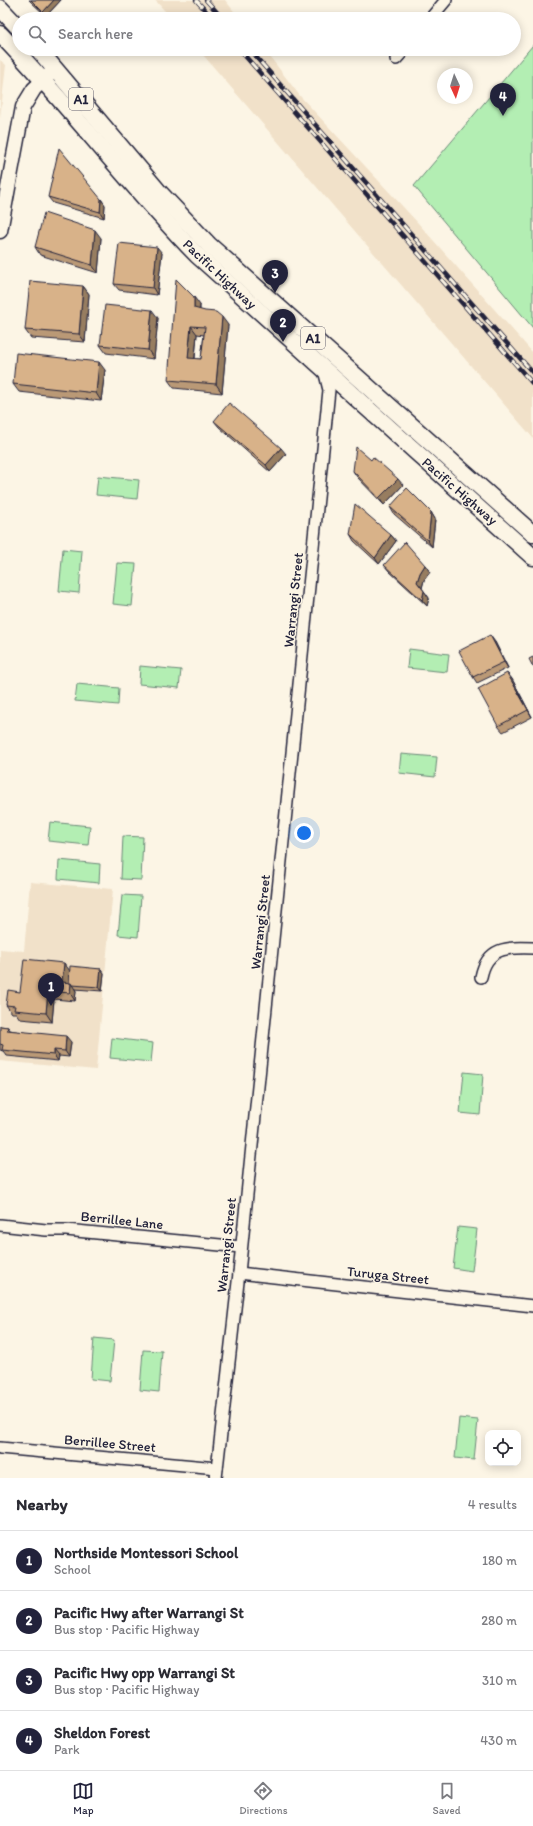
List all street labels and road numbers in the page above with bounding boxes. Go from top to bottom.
road number: A1 [69,88,93,110]
street label: Pacific Highway [179,236,260,313]
road number: A1 [301,327,325,349]
street label: Pacific Highway [418,454,501,529]
street label: Warrangi Street [280,552,307,648]
street label: Warrangi Street [247,874,274,970]
street label: Warrangi Street [213,1197,240,1293]
street label: Berrillee Lane [80,1208,164,1233]
street label: Turuga Street [346,1263,430,1288]
street label: Berrillee Street [63,1431,157,1456]

